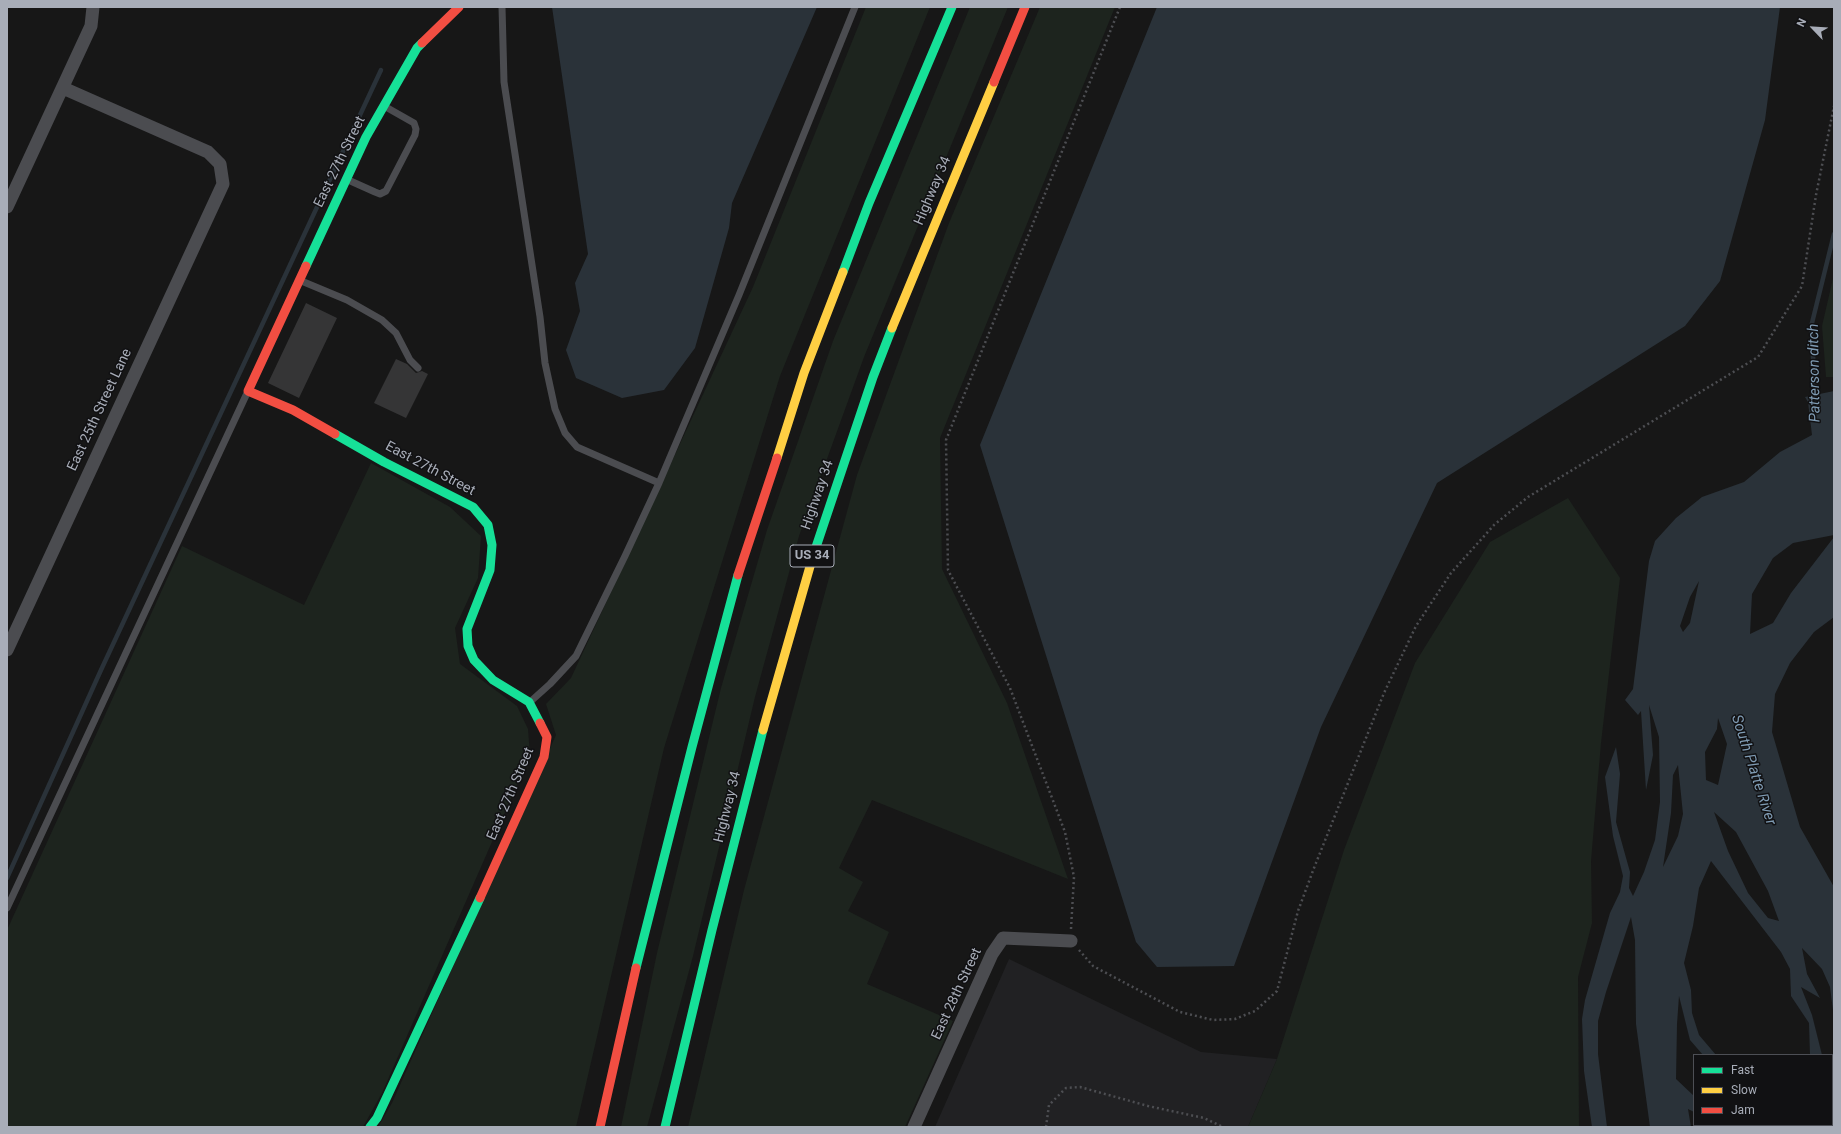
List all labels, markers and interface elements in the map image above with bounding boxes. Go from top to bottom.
north arrow [1793,8,1833,48]
text: N [1794,16,1809,29]
street label: East 27th Street [311,114,369,210]
street label: Highway 34 [911,154,955,228]
water label: Patterson ditch [1805,323,1825,423]
street label: East 25th Street Lane [64,346,136,474]
street label: East 27th Street [382,438,478,500]
street label: Highway 34 [798,458,838,532]
road number: US 34 [790,545,834,567]
water label: South Platte River [1727,713,1779,827]
street label: East 27th Street [484,745,538,843]
street label: Highway 34 [711,770,745,844]
street label: East 28th Street [928,945,986,1043]
legend [1693,1054,1833,1126]
text: Fast [1731,1063,1754,1077]
text: Slow [1731,1083,1757,1097]
text: Jam [1731,1103,1755,1117]

